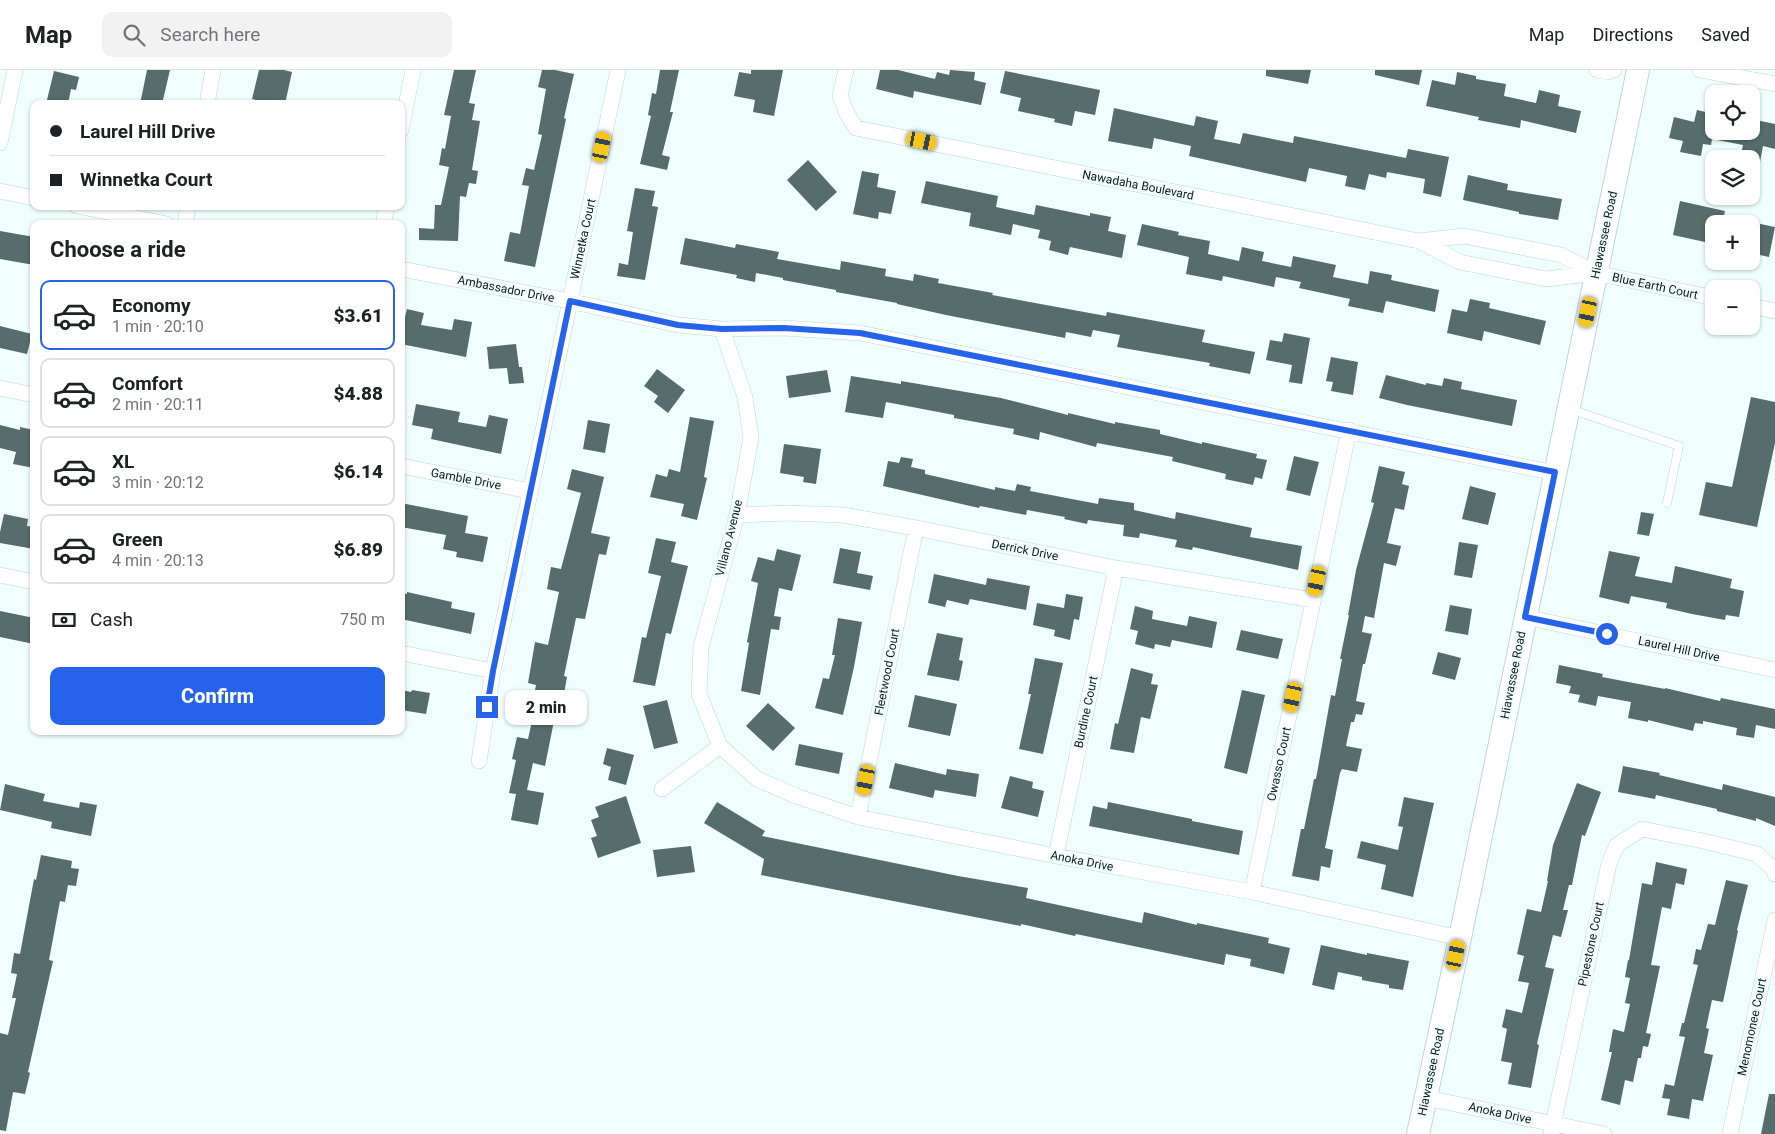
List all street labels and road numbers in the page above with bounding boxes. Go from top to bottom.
street label: Nawadaha Boulevard [1081,167,1195,203]
street label: Hiawassee Road [1588,190,1620,280]
street label: Winnetka Court [568,197,598,281]
street label: Blue Earth Court [1611,270,1699,302]
street label: Ambassador Drive [456,273,556,305]
street label: Gamble Drive [430,465,502,493]
street label: Villano Avenue [713,498,745,578]
street label: Derrick Drive [990,537,1060,563]
street label: Fleetwood Court [872,627,902,717]
street label: Hiawassee Road [1498,630,1528,720]
street label: Laurel Hill Drive [1637,634,1721,664]
street label: Burdine Court [1072,675,1100,749]
street label: Owasso Court [1264,726,1294,802]
street label: Anoka Drive [1049,848,1115,874]
street label: Pipestone Court [1575,900,1607,988]
street label: Menomonee Court [1735,977,1769,1077]
street label: Hiawassee Road [1415,1027,1447,1117]
street label: Anoka Drive [1467,1100,1533,1126]

